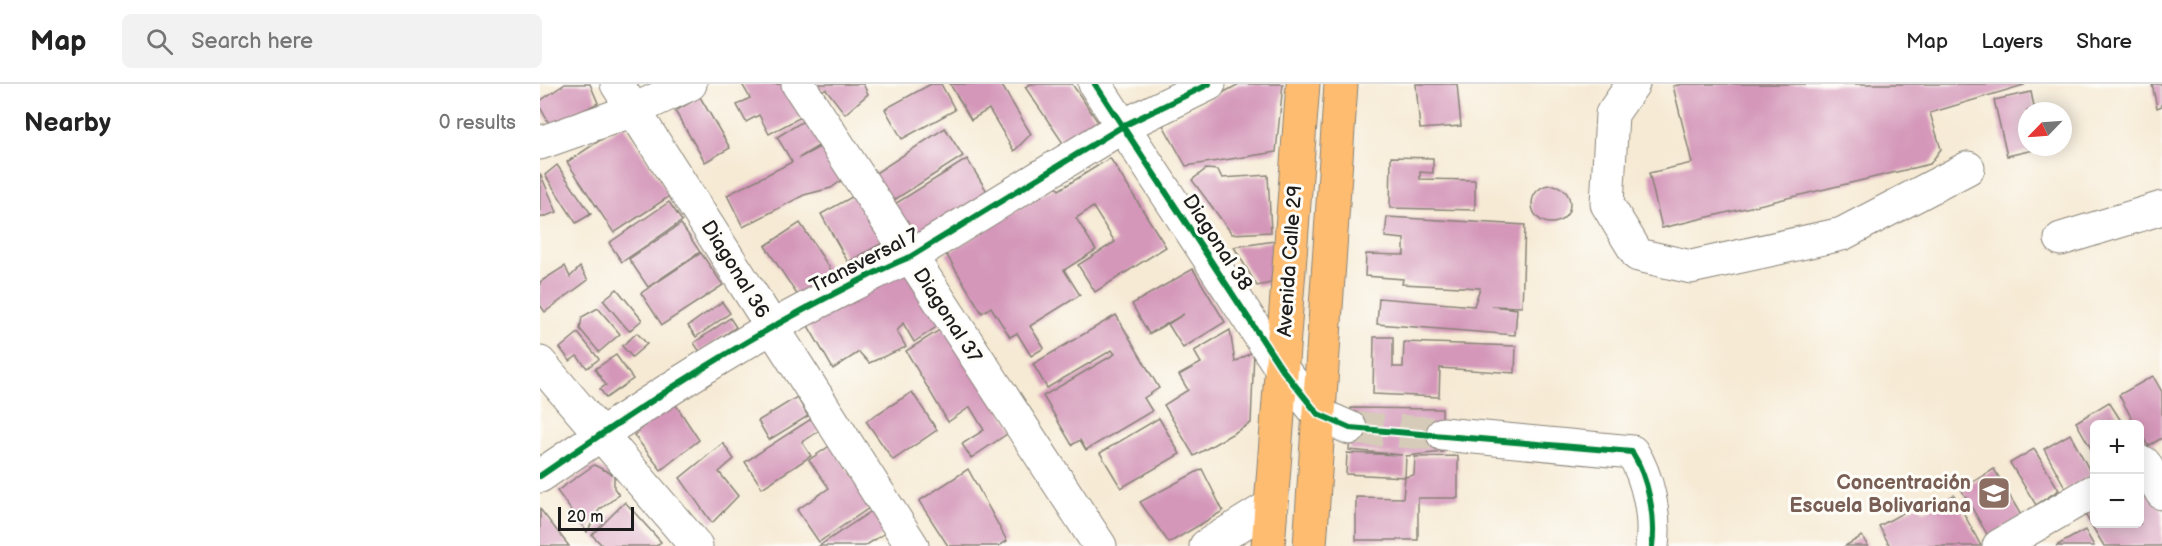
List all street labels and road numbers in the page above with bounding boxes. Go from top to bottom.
street label: Avenida Calle 29 [1273,184,1307,338]
street label: Diagonal 38 [1177,190,1257,295]
street label: Diagonal 36 [696,216,775,323]
street label: Transversal 7 [806,223,923,299]
street label: Diagonal 37 [908,264,987,368]

